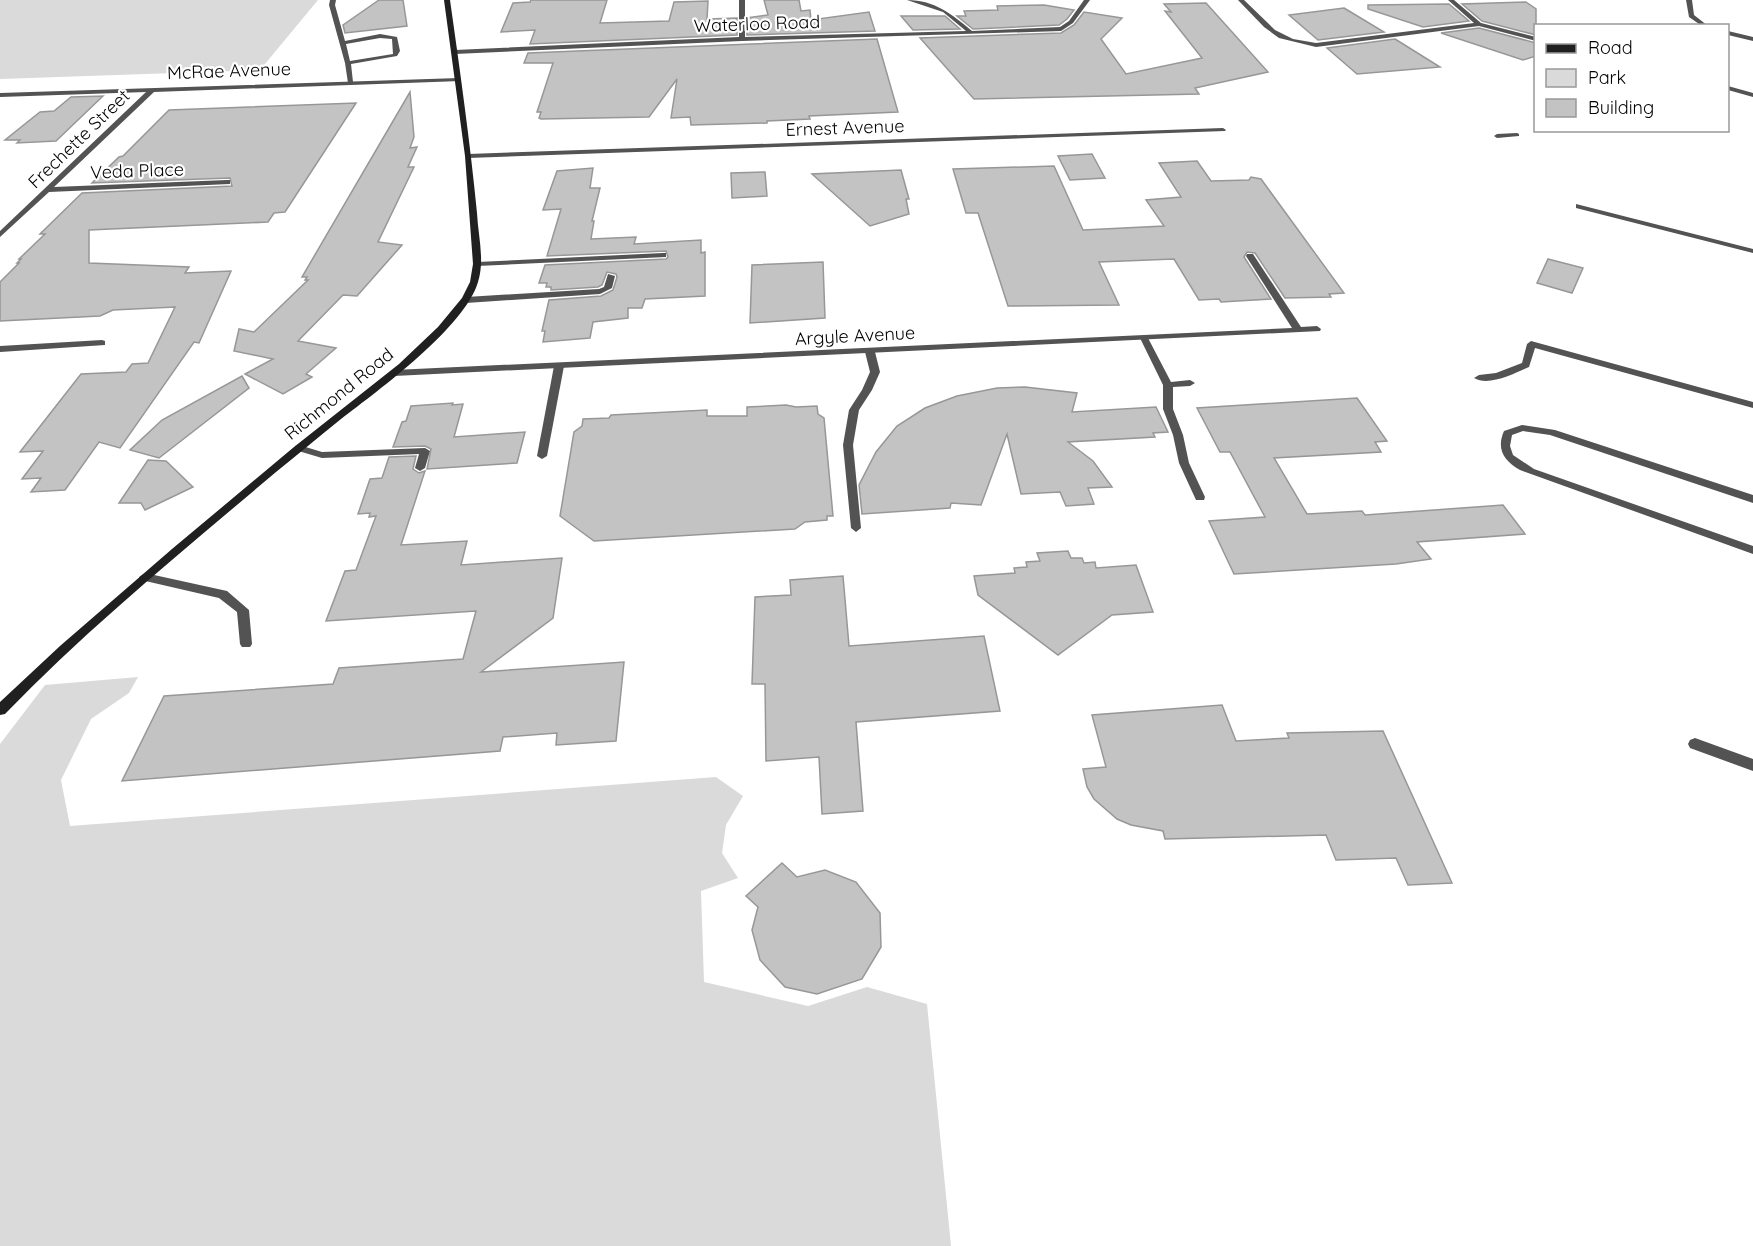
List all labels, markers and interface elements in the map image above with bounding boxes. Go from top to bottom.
street label: Waterloo Road [693,10,821,37]
legend [1534,24,1729,132]
text: Road [1588,36,1633,59]
street label: McRae Avenue [167,57,291,84]
text: Park [1588,66,1626,89]
street label: Frechette Street [23,84,134,193]
text: Building [1588,96,1654,119]
street label: Ernest Avenue [785,114,905,141]
street label: Veda Place [90,157,184,184]
street label: Argyle Avenue [794,321,916,350]
street label: Richmond Road [280,343,398,445]

